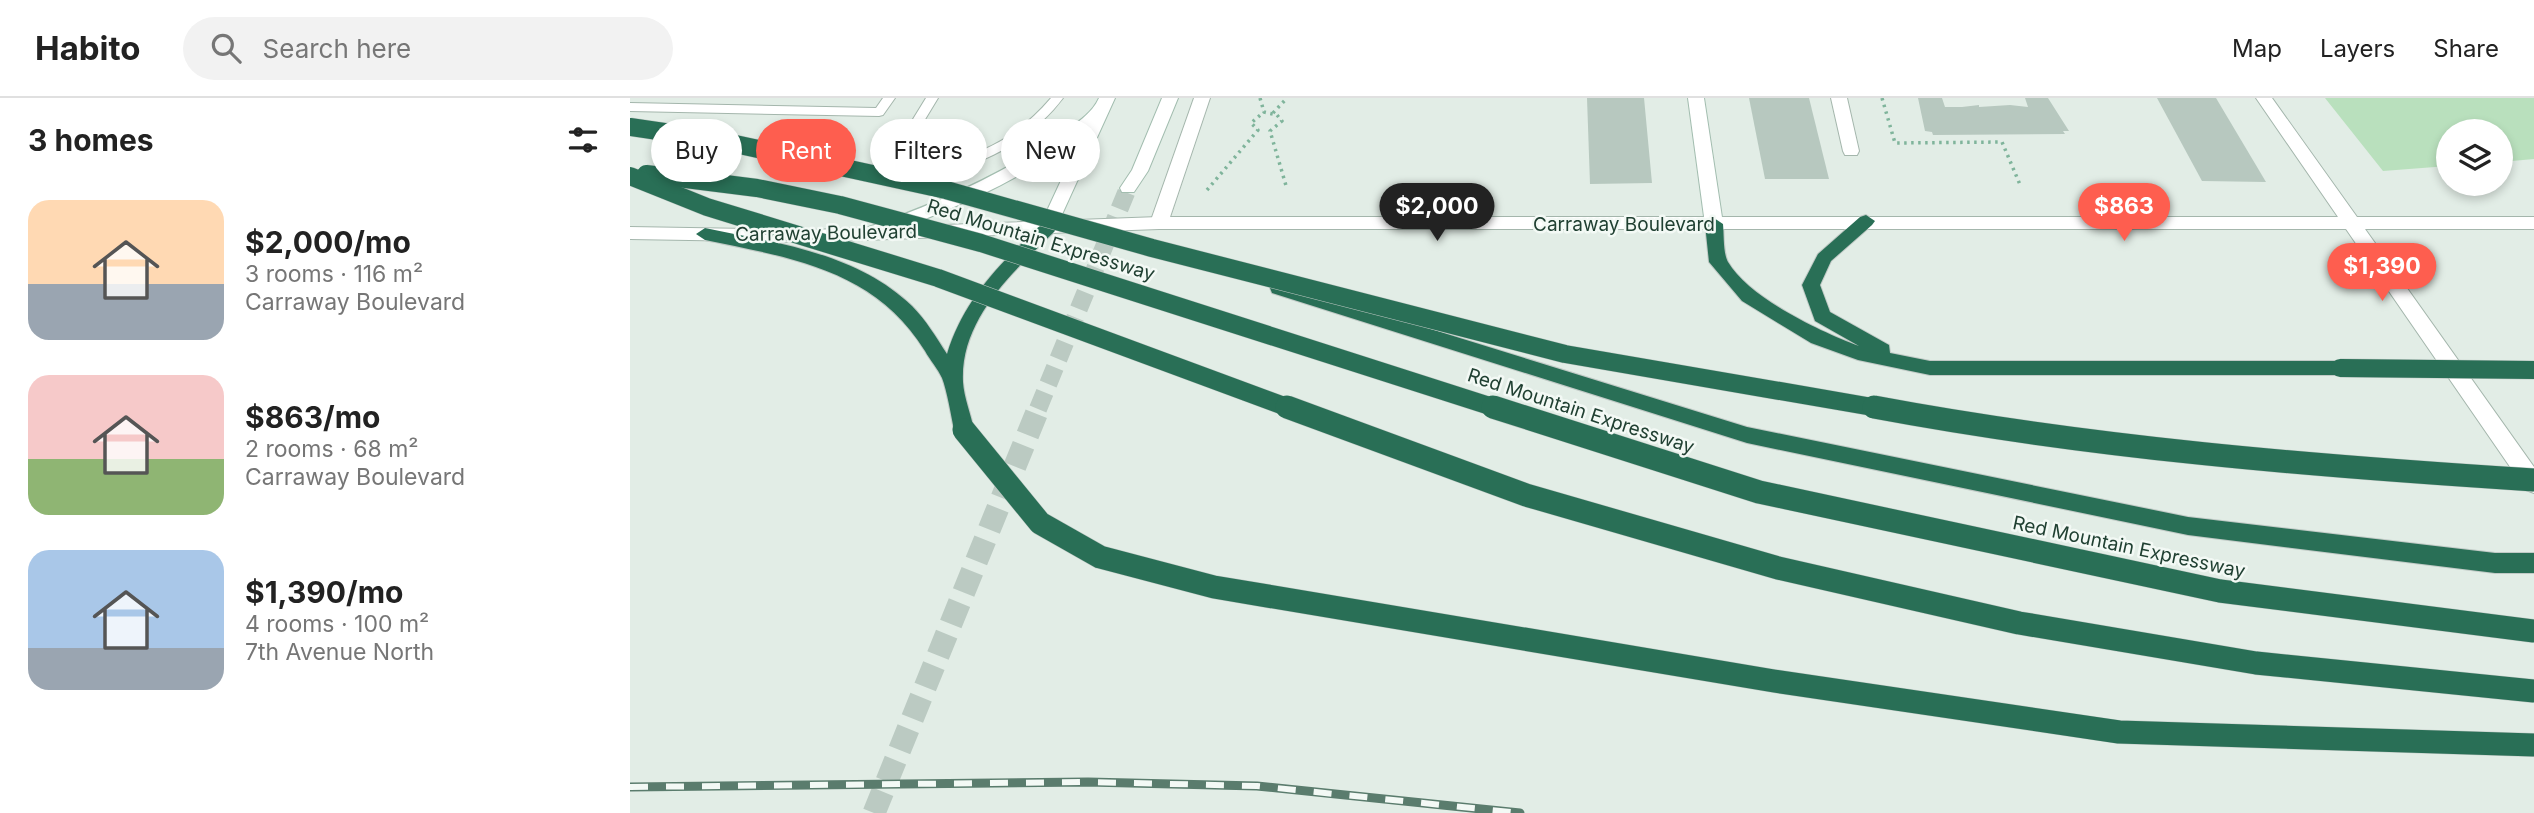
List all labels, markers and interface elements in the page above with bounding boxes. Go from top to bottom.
search box [183,17,673,80]
text: Habito [35,28,141,68]
icon: search [207,29,245,67]
text: Search here [263,33,411,64]
text: Map [2232,34,2282,63]
text: Layers [2320,34,2395,63]
text: Share [2433,34,2499,63]
chip: Buy [651,119,742,182]
chip: Rent [756,119,856,182]
chip: Filters [870,119,987,182]
chip: New [1001,119,1100,182]
map controls [2436,119,2513,196]
button: layers [2436,119,2513,196]
icon: filters [564,121,602,159]
text: 3 homes [28,122,154,158]
pin: $2,000 [1380,184,1494,243]
pin: $863 [2083,184,2165,243]
text: $2,000 [1395,192,1479,220]
text: $863 [2094,192,2154,220]
street label: Red Mountain Expressway [924,194,1158,286]
street label: Carraway Boulevard [1533,213,1715,236]
street label: Carraway Boulevard [735,220,917,246]
text: $2,000/mo [245,224,411,260]
icon: home [84,228,168,312]
pin: $1,390 [2325,244,2439,303]
text: $1,390 [2343,252,2421,280]
text: 3 rooms · 116 m² [245,260,423,288]
text: Carraway Boulevard [245,288,465,316]
street label: Red Mountain Expressway [1465,363,1698,459]
text: $863/mo [245,399,380,435]
icon: home [84,403,168,487]
text: 2 rooms · 68 m² [245,435,418,463]
text: Carraway Boulevard [245,463,465,491]
street label: Red Mountain Expressway [2011,511,2248,583]
text: $1,390/mo [245,574,403,610]
icon: home [84,578,168,662]
text: 4 rooms · 100 m² [245,610,429,638]
text: 7th Avenue North [245,638,434,666]

